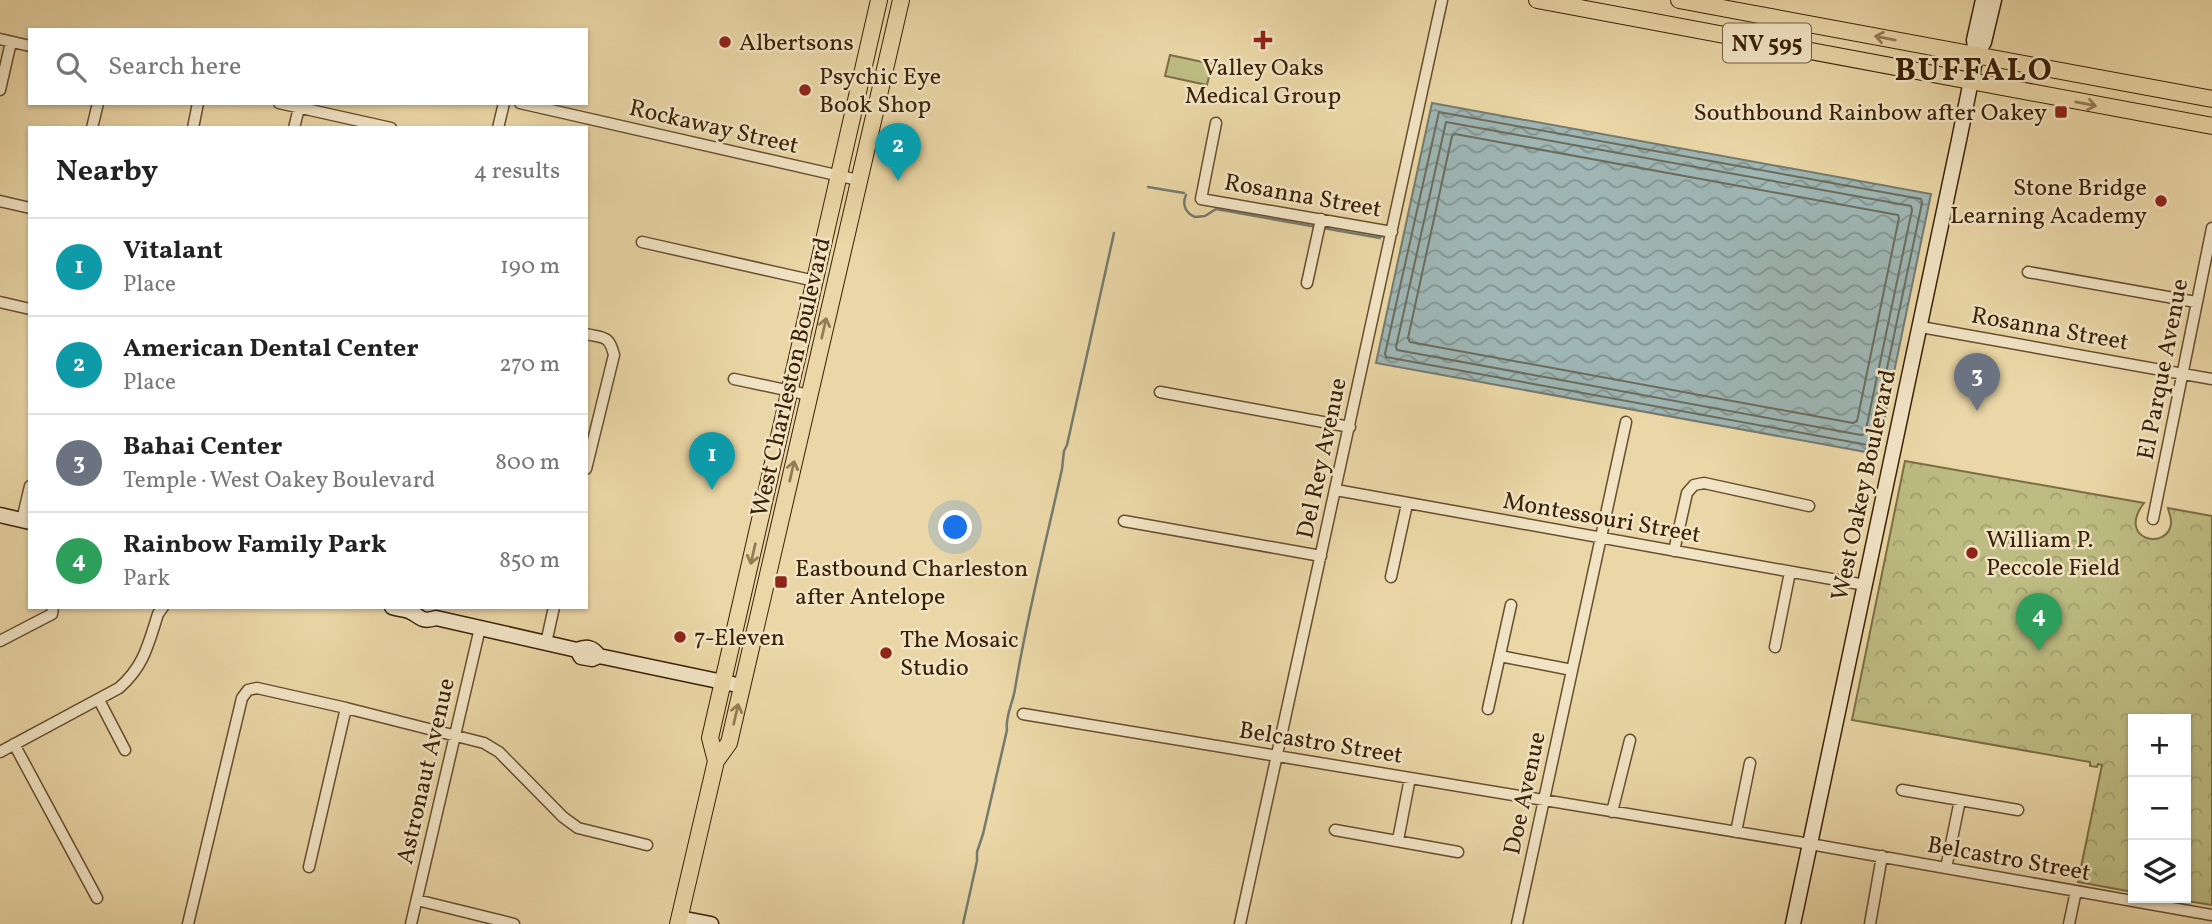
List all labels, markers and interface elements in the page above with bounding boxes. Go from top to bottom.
road number: NV 595 [1723,24,1811,62]
place label: Albertsons [739,27,854,61]
search box [28,28,588,105]
marker: Valley Oaks Medical Group [1253,30,1273,50]
one-way arrow [1874,31,1897,45]
marker: Albertsons [717,34,733,50]
icon: search [52,48,90,86]
text: Search here [108,49,241,85]
district label: BUFFALO [1894,50,2054,94]
place label: Valley Oaks Medical Group [1185,52,1341,114]
place label: Psychic Eye Book Shop [819,61,941,123]
marker: Psychic Eye Book Shop [797,82,813,98]
street label: Rockaway Street [625,92,802,164]
place label: Southbound Rainbow after Oakey [1694,97,2047,131]
one-way arrow [2074,97,2097,111]
marker: Southbound Rainbow after Oakey [2053,104,2069,120]
pin: 2 [875,123,921,181]
text: Nearby [56,151,158,193]
text: 4 results [474,156,560,188]
street label: Rosanna Street [1221,166,1384,228]
place label: Stone Bridge Learning Academy [1950,172,2147,234]
marker: Stone Bridge Learning Academy [2153,193,2169,209]
text: Vitalant [123,233,223,269]
street label: West Charleston Boulevard [743,234,841,520]
text: 1 [74,251,84,283]
text: 190 m [500,251,560,283]
text: Place [123,269,176,301]
street label: El Parque Avenue [2130,276,2198,463]
street label: Rosanna Street [1968,299,2131,361]
one-way arrow [818,317,831,340]
text: American Dental Center [123,331,419,367]
text: 2 [73,349,85,381]
text: 270 m [499,349,560,381]
pin: 3 [1954,353,2000,411]
text: Place [123,367,176,399]
street label: West Oakey Boulevard [1824,367,1906,604]
street label: Del Rey Avenue [1289,375,1357,542]
text: Bahai Center [123,429,282,465]
pin: 1 [689,432,735,490]
text: 3 [73,447,85,479]
text: 800 m [495,447,560,479]
one-way arrow [785,460,799,483]
text: Temple · West Oakey Boulevard [123,465,435,497]
street label: Montessouri Street [1500,485,1703,553]
your location [938,510,972,544]
place label: William P. Peccole Field [1986,524,2120,586]
text: Rainbow Family Park [123,527,387,563]
one-way arrow [745,542,759,565]
text: 4 [72,545,86,577]
text: 850 m [499,545,560,577]
marker: William P. Peccole Field [1964,545,1980,561]
place label: Eastbound Charleston after Antelope [795,553,1028,615]
text: Park [123,563,170,595]
marker: Eastbound Charleston after Antelope [773,574,789,590]
pin: 4 [2016,593,2062,651]
place label: 7-Eleven [694,622,785,656]
place label: The Mosaic Studio [900,624,1019,686]
marker: 7-Eleven [672,629,688,645]
marker: The Mosaic Studio [878,645,894,661]
street label: Astronaut Avenue [389,675,465,868]
one-way arrow [730,703,743,726]
street label: Belcastro Street [1236,714,1405,774]
map controls [2128,714,2191,903]
button: + [2128,714,2191,777]
street label: Doe Avenue [1496,729,1556,858]
button: − [2128,777,2191,840]
street label: Belcastro Street [1924,829,2093,891]
button: layers [2128,840,2191,903]

